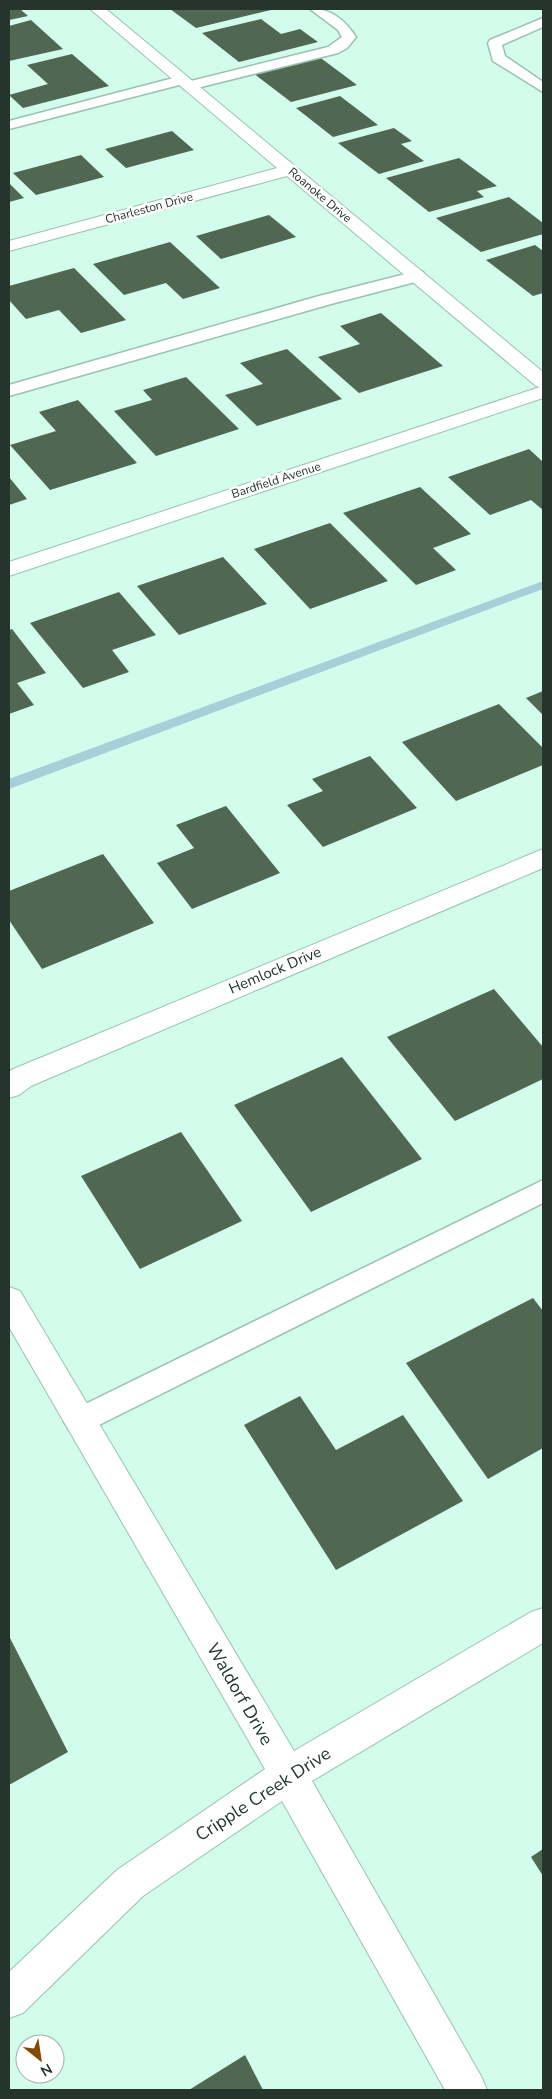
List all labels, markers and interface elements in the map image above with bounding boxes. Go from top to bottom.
street label: Roanoke Drive [285,164,355,226]
street label: Charleston Drive [103,189,195,227]
street label: Bardfield Avenue [229,458,323,502]
street label: Hemlock Drive [226,941,324,999]
street label: Waldorf Drive [201,1639,279,1749]
street label: Cripple Creek Drive [191,1741,335,1847]
north arrow [15,2034,65,2084]
text: N [37,2059,56,2081]

